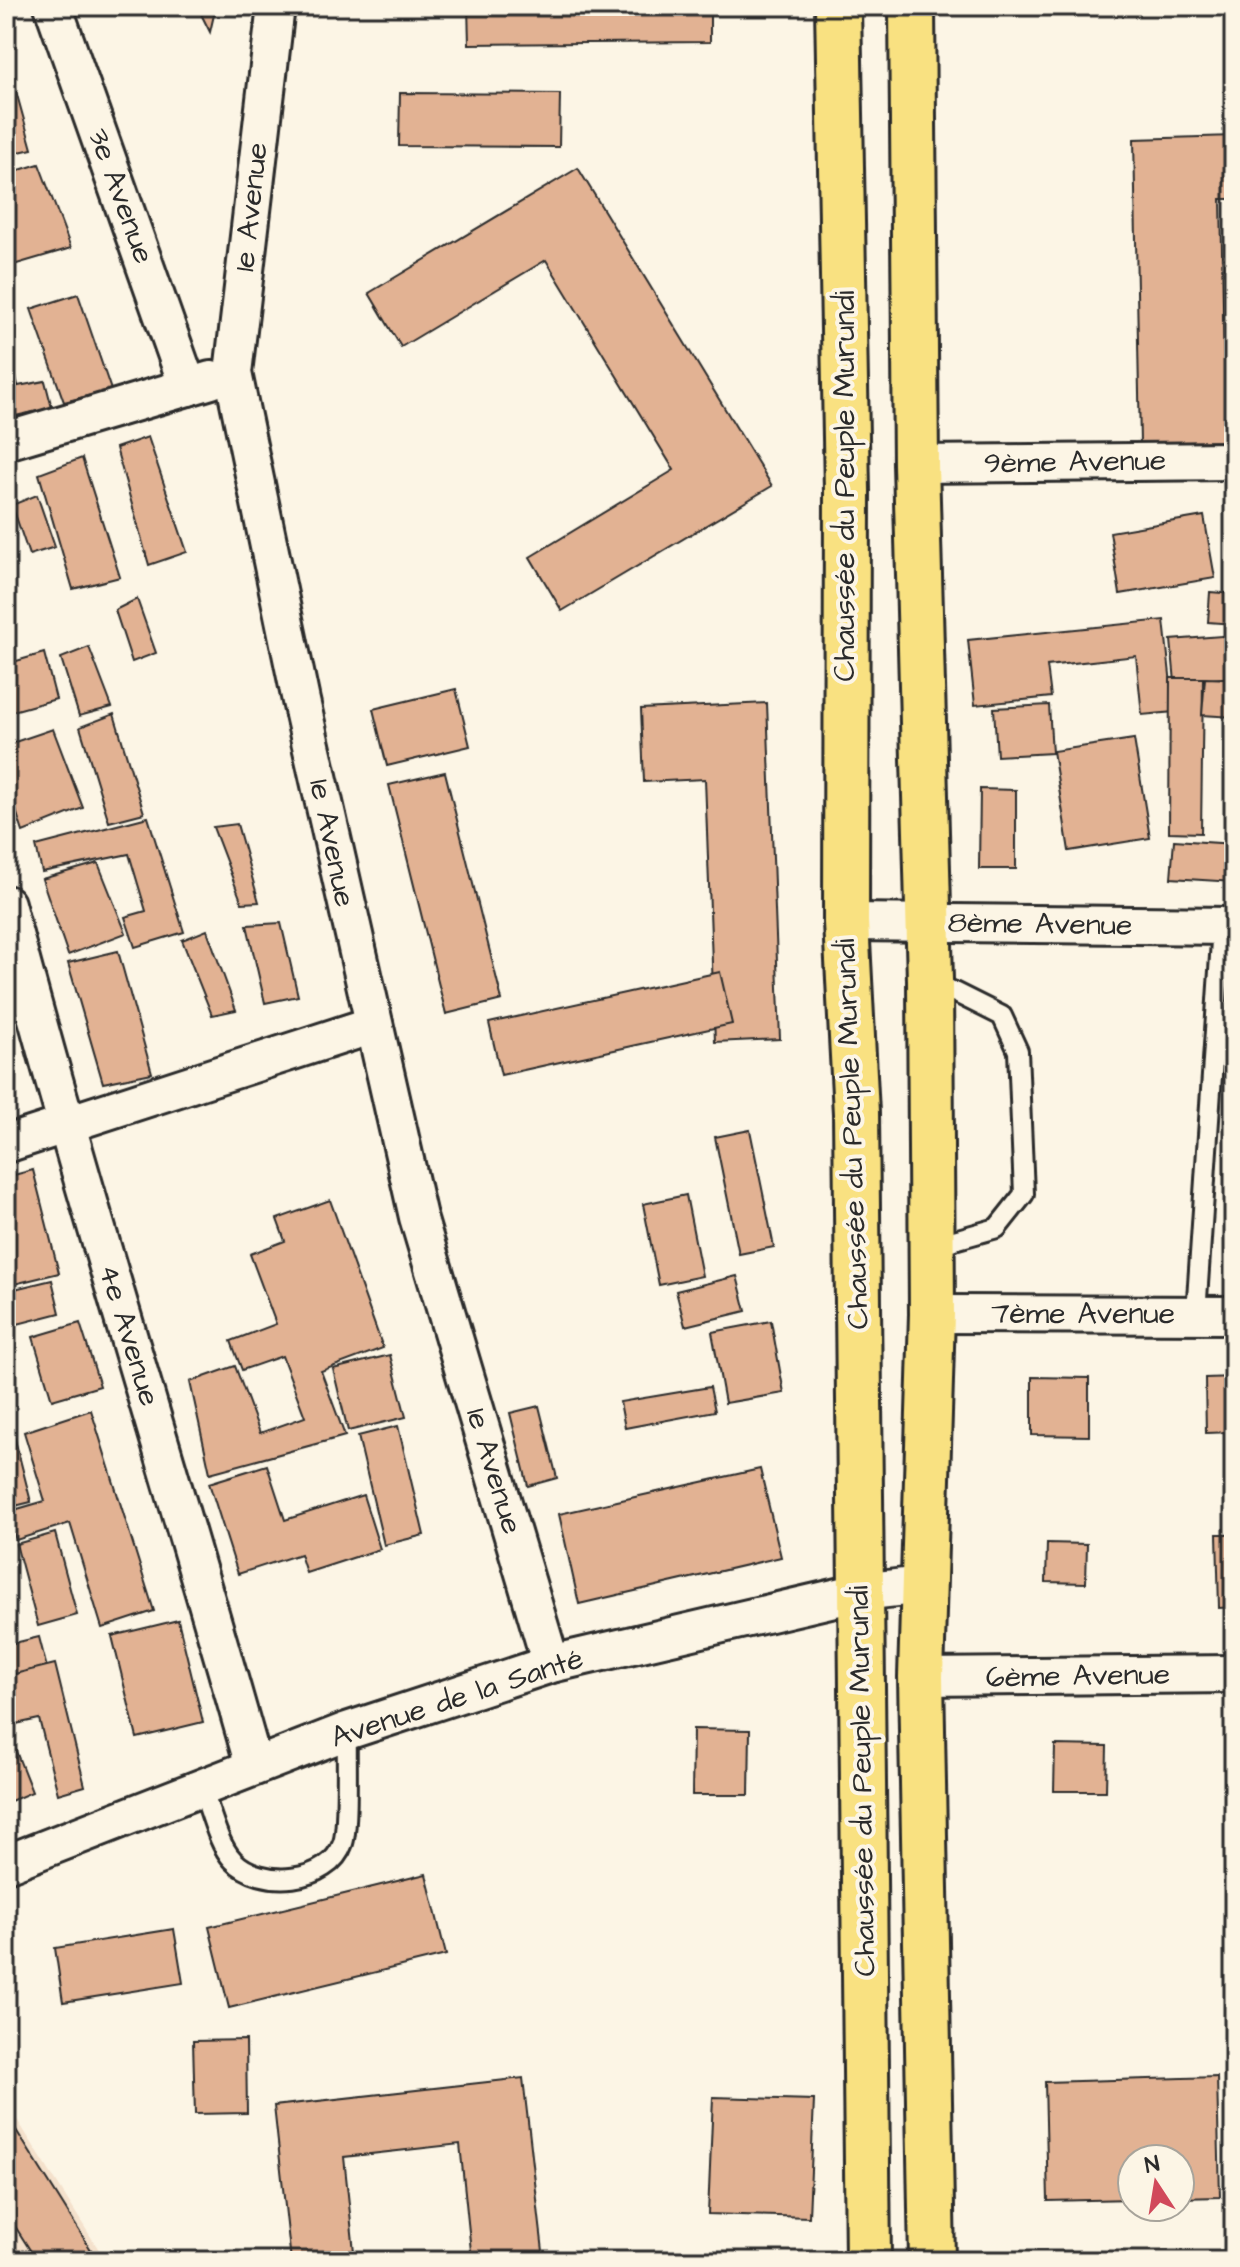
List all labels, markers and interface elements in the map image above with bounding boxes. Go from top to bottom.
street label: 3e Avenue [77,123,165,269]
street label: 1e Avenue [223,140,279,274]
street label: Chaussée du Peuple Murundi [824,290,866,681]
street label: 9ème Avenue [983,439,1167,485]
street label: 1e Avenue [298,775,366,911]
street label: 8ème Avenue [947,901,1133,947]
street label: Chaussée du Peuple Murundi [824,938,880,1330]
street label: 4e Avenue [88,1259,170,1411]
street label: 7ème Avenue [991,1293,1175,1335]
street label: 1e Avenue [455,1403,533,1539]
street label: Chaussée du Peuple Murundi [838,1585,886,1977]
street label: Avenue de la Santé [325,1637,589,1759]
street label: 6ème Avenue [986,1653,1170,1699]
north arrow [1116,2143,1196,2223]
text: N [1142,2148,1162,2181]

